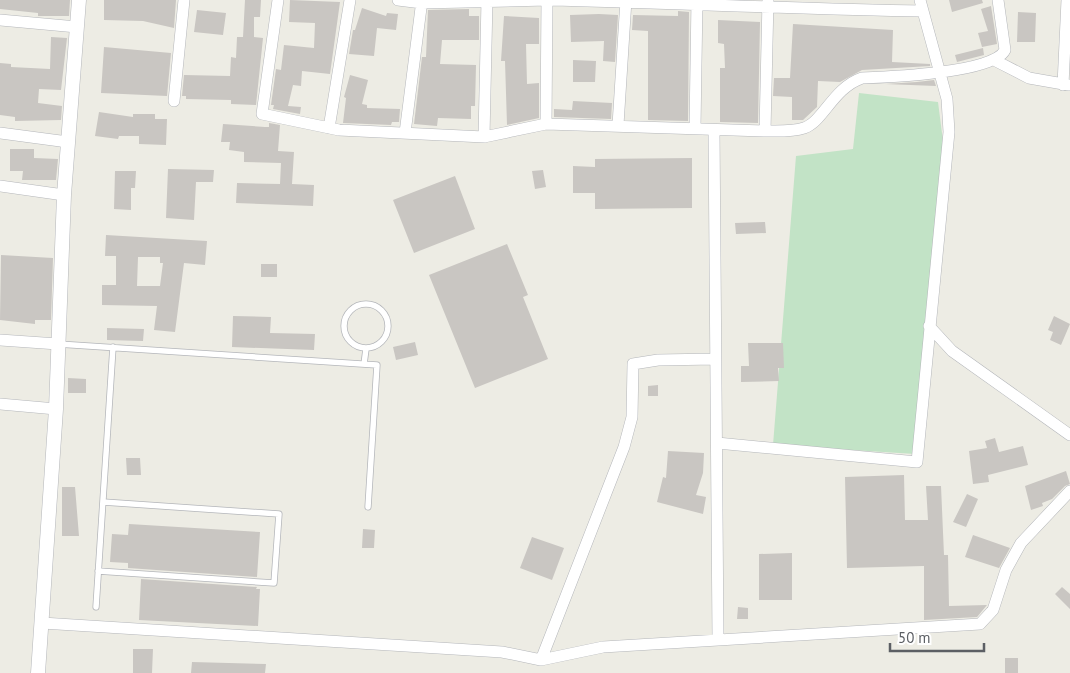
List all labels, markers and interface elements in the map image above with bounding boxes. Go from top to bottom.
scale bar [890,620,984,652]
text: 50 m [898,628,931,647]

